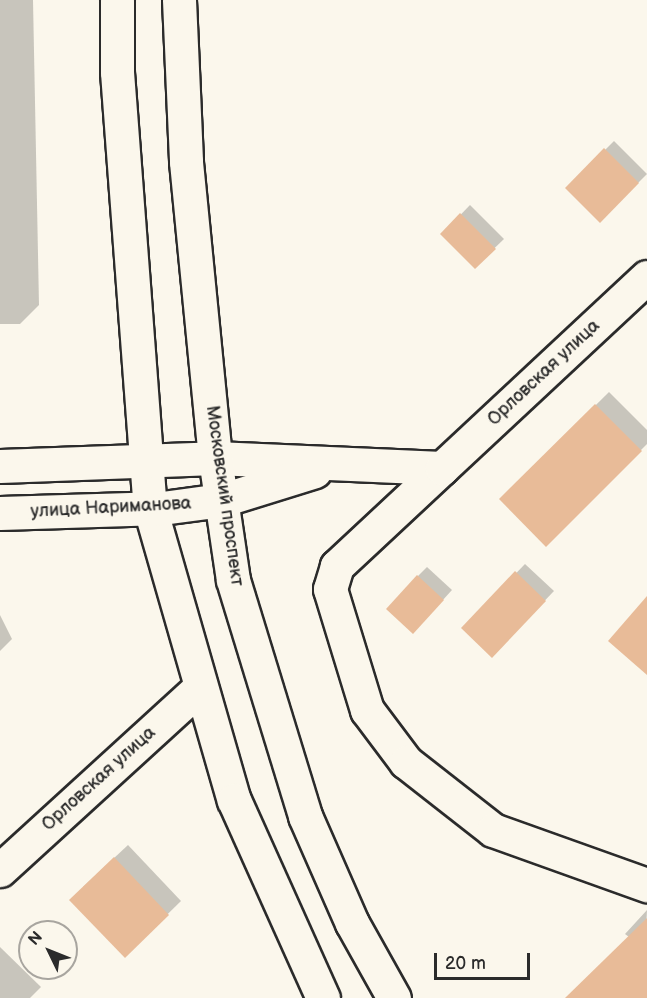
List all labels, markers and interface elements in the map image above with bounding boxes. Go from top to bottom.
street label: Орловская улица [483,316,605,430]
street label: Московский проспект [201,404,247,588]
street label: улица Нариманова [30,493,192,523]
street label: Орловская улица [38,722,160,836]
north arrow [18,920,78,980]
text: N [25,928,47,950]
scale bar [437,941,533,979]
text: 20 m [445,953,486,974]

